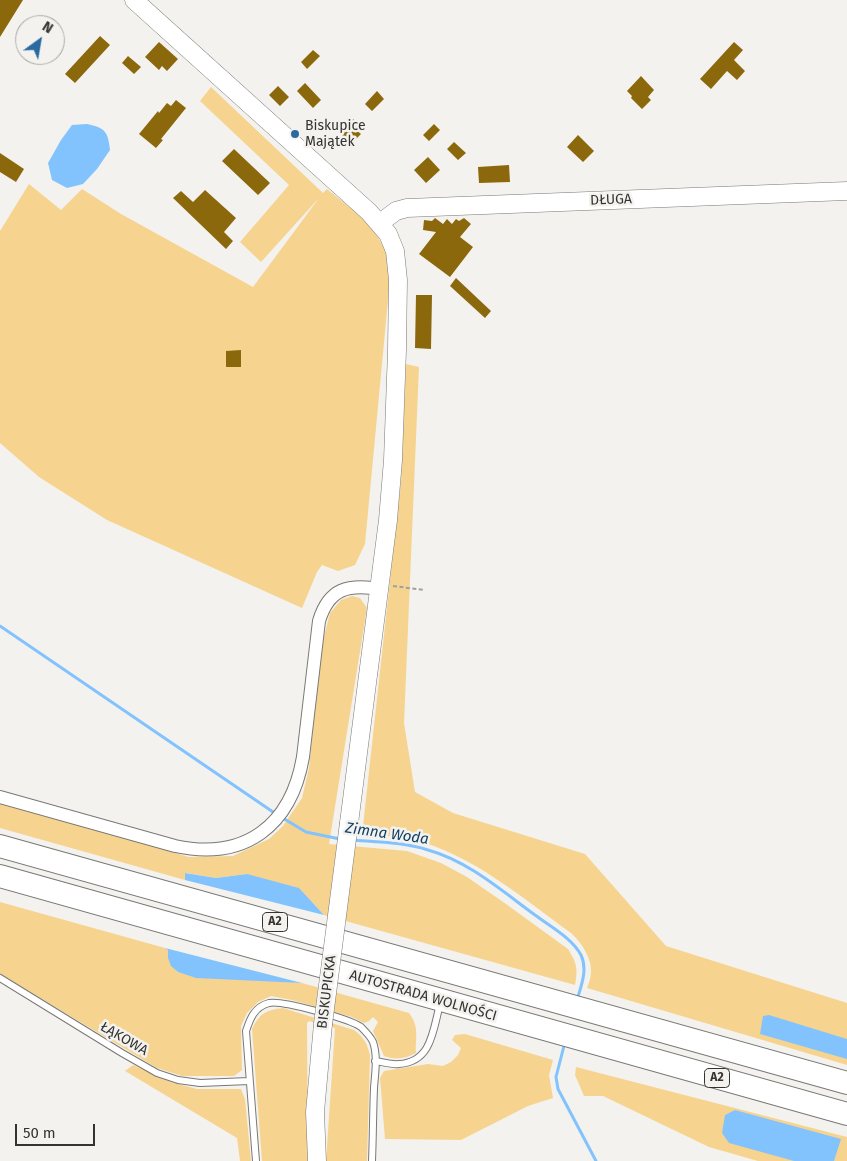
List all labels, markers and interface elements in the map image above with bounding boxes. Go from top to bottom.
north arrow [15,15,65,65]
text: N [39,18,56,37]
place label: Biskupice Majątek [305,118,366,150]
marker: Biskupice Majątek [289,128,301,140]
street label: DŁUGA [590,191,632,209]
water label: Zimna Woda [344,819,430,849]
road number: A2 [262,912,288,932]
street label: BISKUPICKA [314,954,340,1030]
street label: AUTOSTRADA WOLNOŚCI [347,967,499,1025]
street label: ŁĄKOWA [97,1019,151,1059]
road number: A2 [704,1068,730,1088]
scale bar [18,1114,98,1146]
text: 50 m [23,1124,56,1142]

